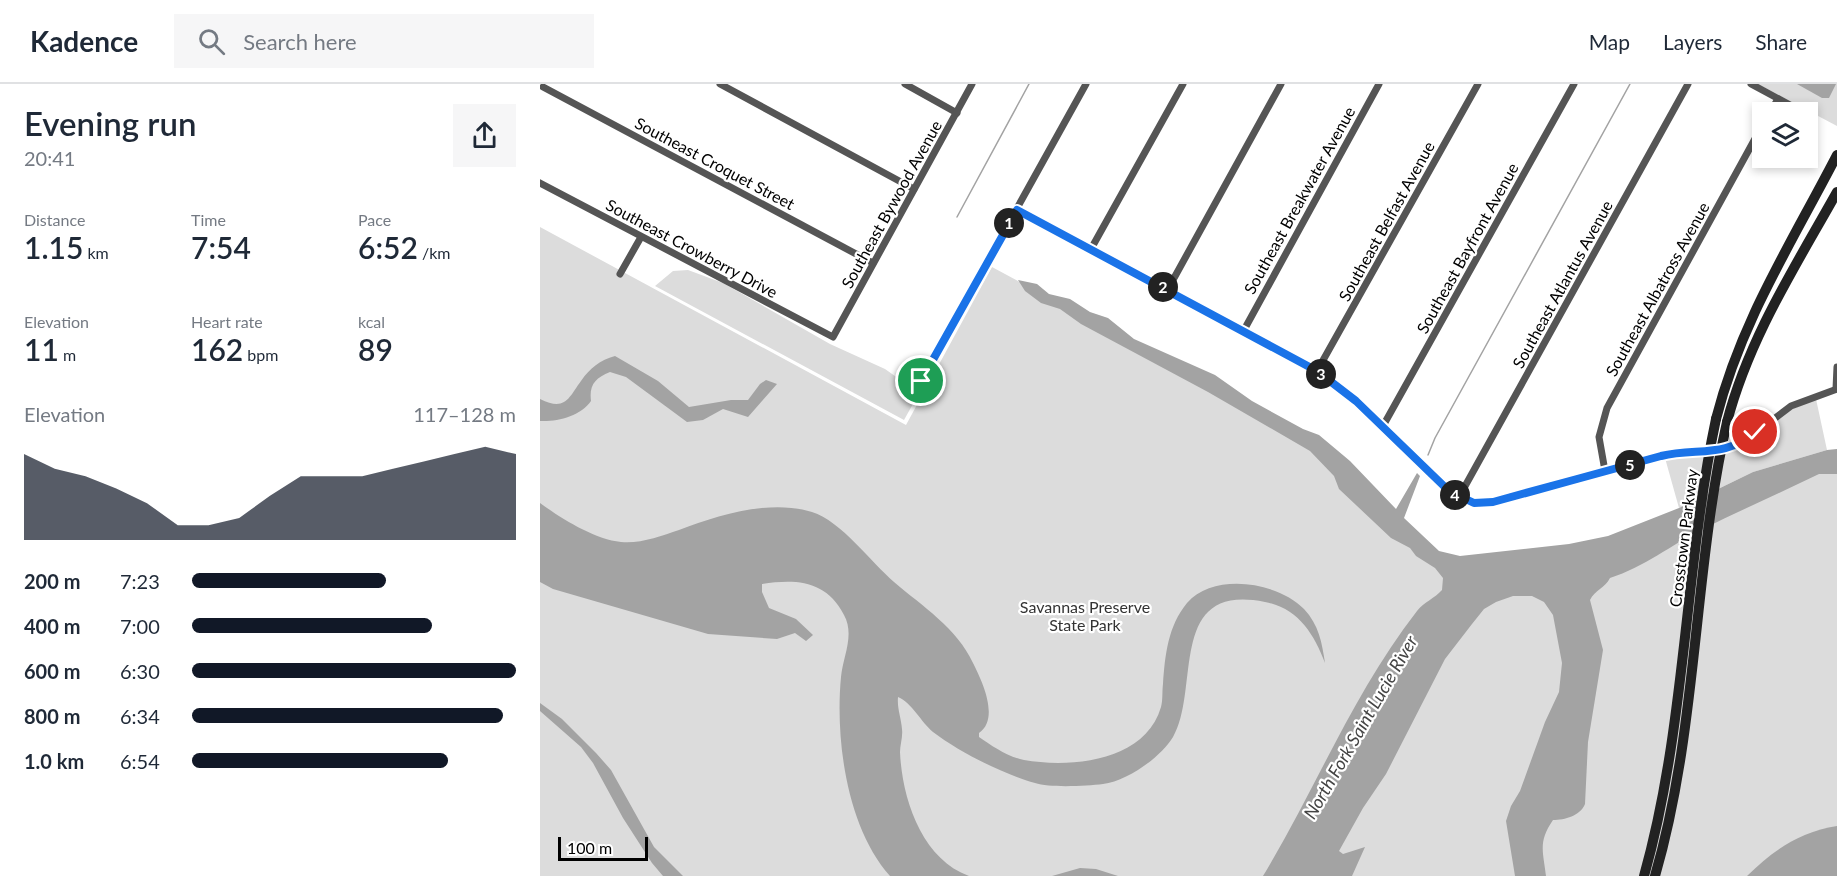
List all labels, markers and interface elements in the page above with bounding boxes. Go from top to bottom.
search box [174,14,594,68]
text: Kadence [30,24,138,58]
icon: search [195,25,228,58]
text: Search here [243,28,357,55]
text: Map [1589,29,1630,54]
text: Layers [1663,29,1722,54]
text: Share [1755,29,1807,54]
map controls [1752,102,1818,168]
button: layers [1752,102,1818,168]
text: Evening run [24,103,197,143]
street label: Southeast Breakwater Avenue [1240,103,1358,297]
button: share [453,104,516,167]
street label: Southeast Croquet Street [632,113,798,213]
street label: Southeast Bywood Avenue [837,117,945,291]
street label: Southeast Belfast Avenue [1334,138,1438,304]
text: 20:41 [24,146,75,170]
street label: Southeast Bayfront Avenue [1412,159,1522,337]
street label: Southeast Crowberry Drive [603,195,781,301]
street label: Southeast Atlantus Avenue [1508,197,1616,371]
street label: Southeast Albatross Avenue [1601,199,1713,379]
pin: 1 [994,208,1024,238]
text: Distance [24,210,85,229]
text: Time [191,210,226,229]
text: Pace [358,210,391,229]
text: 1 [1004,213,1014,232]
text: 1.15 [24,229,83,265]
text: 7:54 [191,229,251,265]
text: 6:52 [358,229,418,265]
text: km [83,243,109,262]
text: /km [418,243,450,262]
pin: 2 [1148,272,1178,302]
text: 2 [1158,277,1168,296]
text: Elevation [24,312,89,331]
text: Heart rate [191,312,263,331]
text: kcal [358,312,385,331]
text: 11 [24,331,59,367]
text: 162 [191,331,243,367]
text: 89 [358,331,393,367]
text: m [59,345,76,364]
text: bpm [243,345,278,364]
pin [895,355,946,406]
pin: 3 [1306,359,1336,389]
icon: arrive [904,364,937,397]
text: 3 [1316,364,1326,383]
text: Elevation [24,402,105,426]
text: 117–128 m [413,402,516,426]
pin [1729,406,1780,457]
icon: check [1738,415,1771,448]
pin: 5 [1615,450,1645,480]
text: 5 [1625,455,1635,474]
street label: Crosstown Parkway [1665,467,1701,608]
pin: 4 [1440,480,1470,510]
text: 4 [1450,485,1460,504]
text: 200 m [24,569,80,593]
text: 7:23 [120,569,160,593]
park label: Savannas Preserve State Park [1020,597,1150,634]
text: 400 m [24,614,80,638]
text: 7:00 [120,614,160,638]
water label: North Fork Saint Lucie River [1298,631,1422,823]
text: 600 m [24,659,80,683]
text: 6:30 [120,659,160,683]
text: 800 m [24,704,80,728]
text: 6:34 [120,704,160,728]
text: 1.0 km [24,749,84,773]
text: 6:54 [120,749,160,773]
scale bar [558,834,648,862]
text: 100 m [567,838,612,857]

